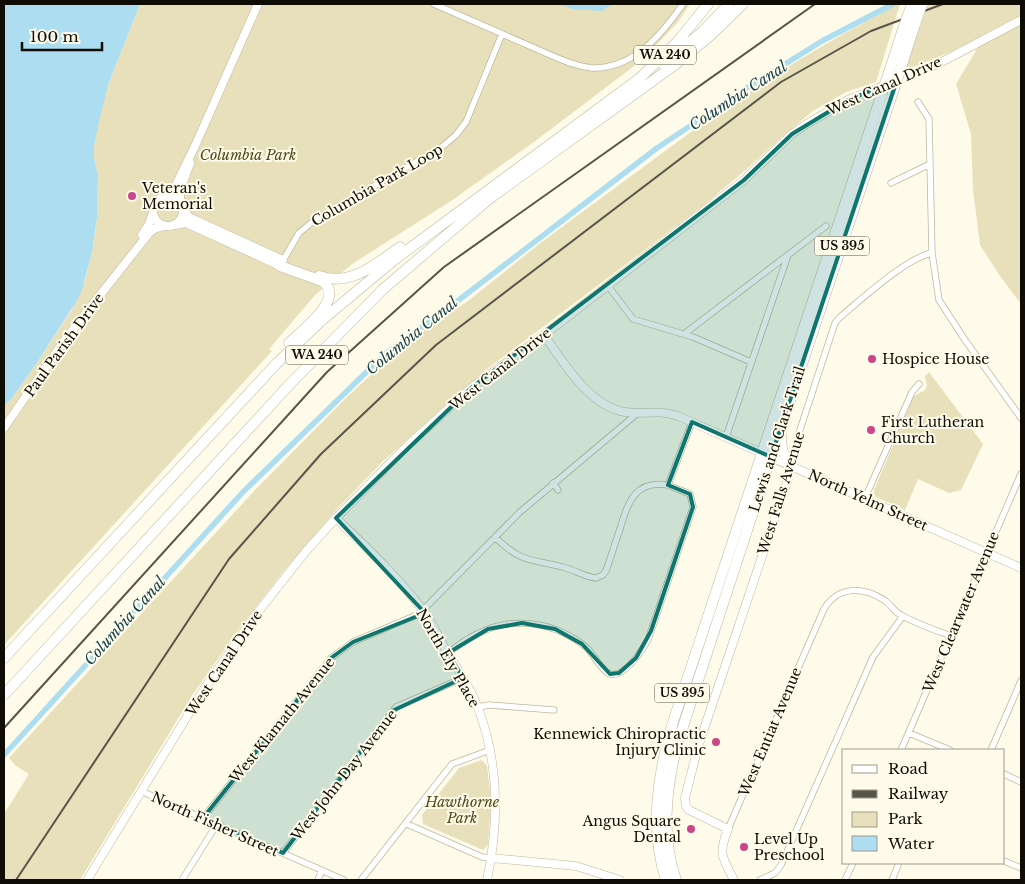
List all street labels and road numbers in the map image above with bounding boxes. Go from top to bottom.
road number: WA 240 [634,46,696,64]
street label: West Canal Drive [823,53,944,120]
street label: Columbia Park Loop [308,140,446,230]
road number: US 395 [814,237,870,256]
street label: Paul Parish Drive [20,290,108,400]
street label: West Canal Drive [445,324,554,415]
road number: WA 240 [286,346,348,364]
street label: Lewis and Clark Trail [745,363,809,514]
street label: West Falls Avenue [753,429,808,558]
street label: North Yelm Street [805,466,931,535]
street label: West Clearwater Avenue [918,529,1003,696]
street label: North Ely Place [412,605,484,711]
street label: West Canal Drive [181,607,266,720]
street label: West Klamath Avenue [225,653,338,787]
street label: West Entiat Avenue [734,665,805,800]
road number: US 395 [654,684,710,702]
street label: West John Day Avenue [287,706,401,845]
street label: North Fisher Street [148,788,282,860]

